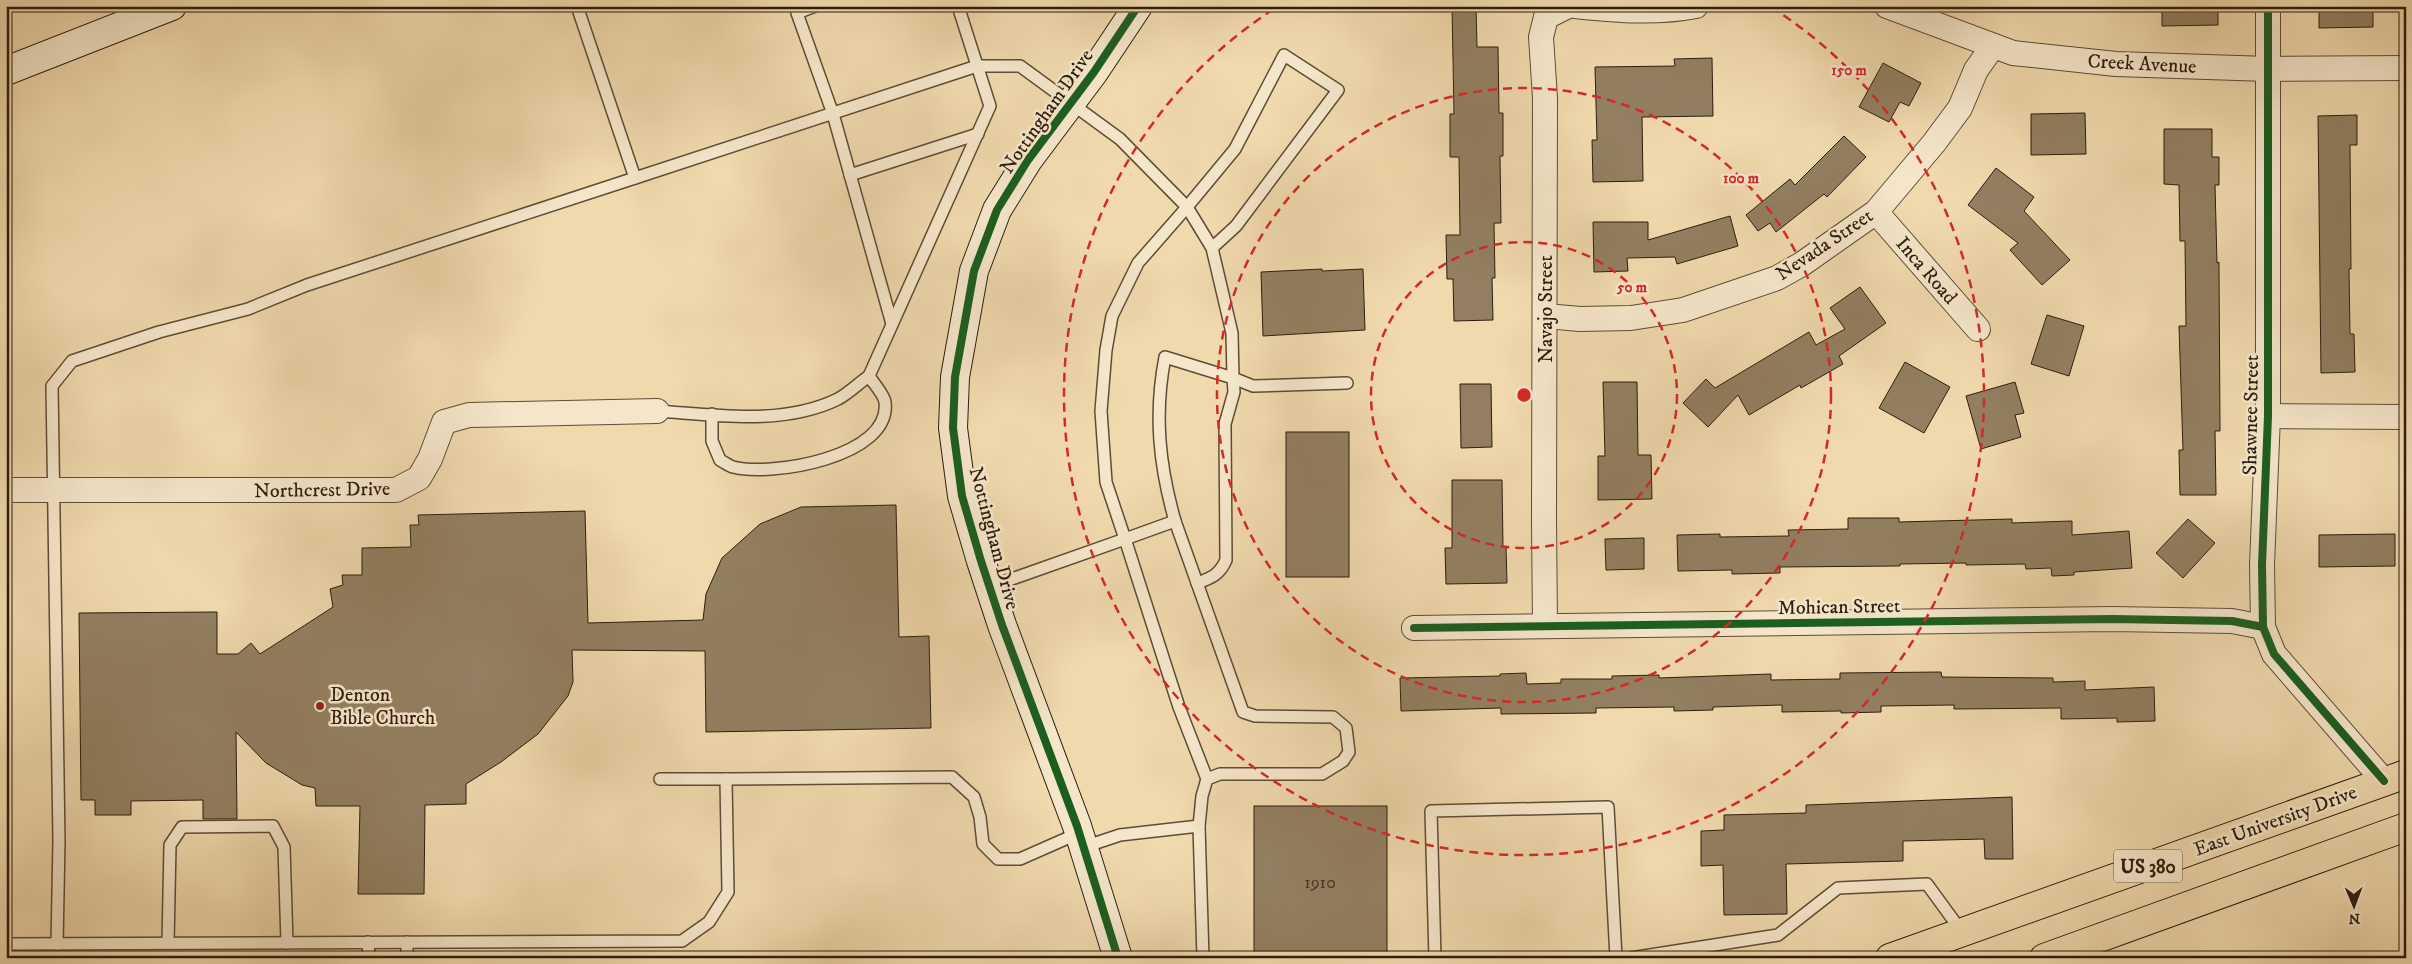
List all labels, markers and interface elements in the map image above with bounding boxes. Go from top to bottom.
street label: Nottingham Drive [995,45,1100,179]
street label: Creek Avenue [2087,49,2197,80]
text: 150 m [1831,61,1867,80]
text: 100 m [1723,169,1760,188]
street label: Nevada Street [1772,204,1878,287]
street label: Inca Road [1890,232,1962,310]
street label: Navajo Street [1534,255,1559,363]
text: 50 m [1616,278,1648,297]
street label: Shawnee Street [2238,354,2265,476]
centre of rings [1515,386,1533,404]
street label: Nottingham Drive [962,464,1025,612]
street label: Northcrest Drive [254,477,390,504]
street label: Mohican Street [1778,594,1900,621]
place label: Denton Bible Church [330,683,436,731]
marker: Denton Bible Church [314,700,326,712]
street label: East University Drive [2191,780,2360,863]
road number: US 380 [2114,849,2182,882]
house number: 1910 [1304,872,1336,894]
north arrow [2330,882,2380,932]
text: N [2348,909,2360,927]

